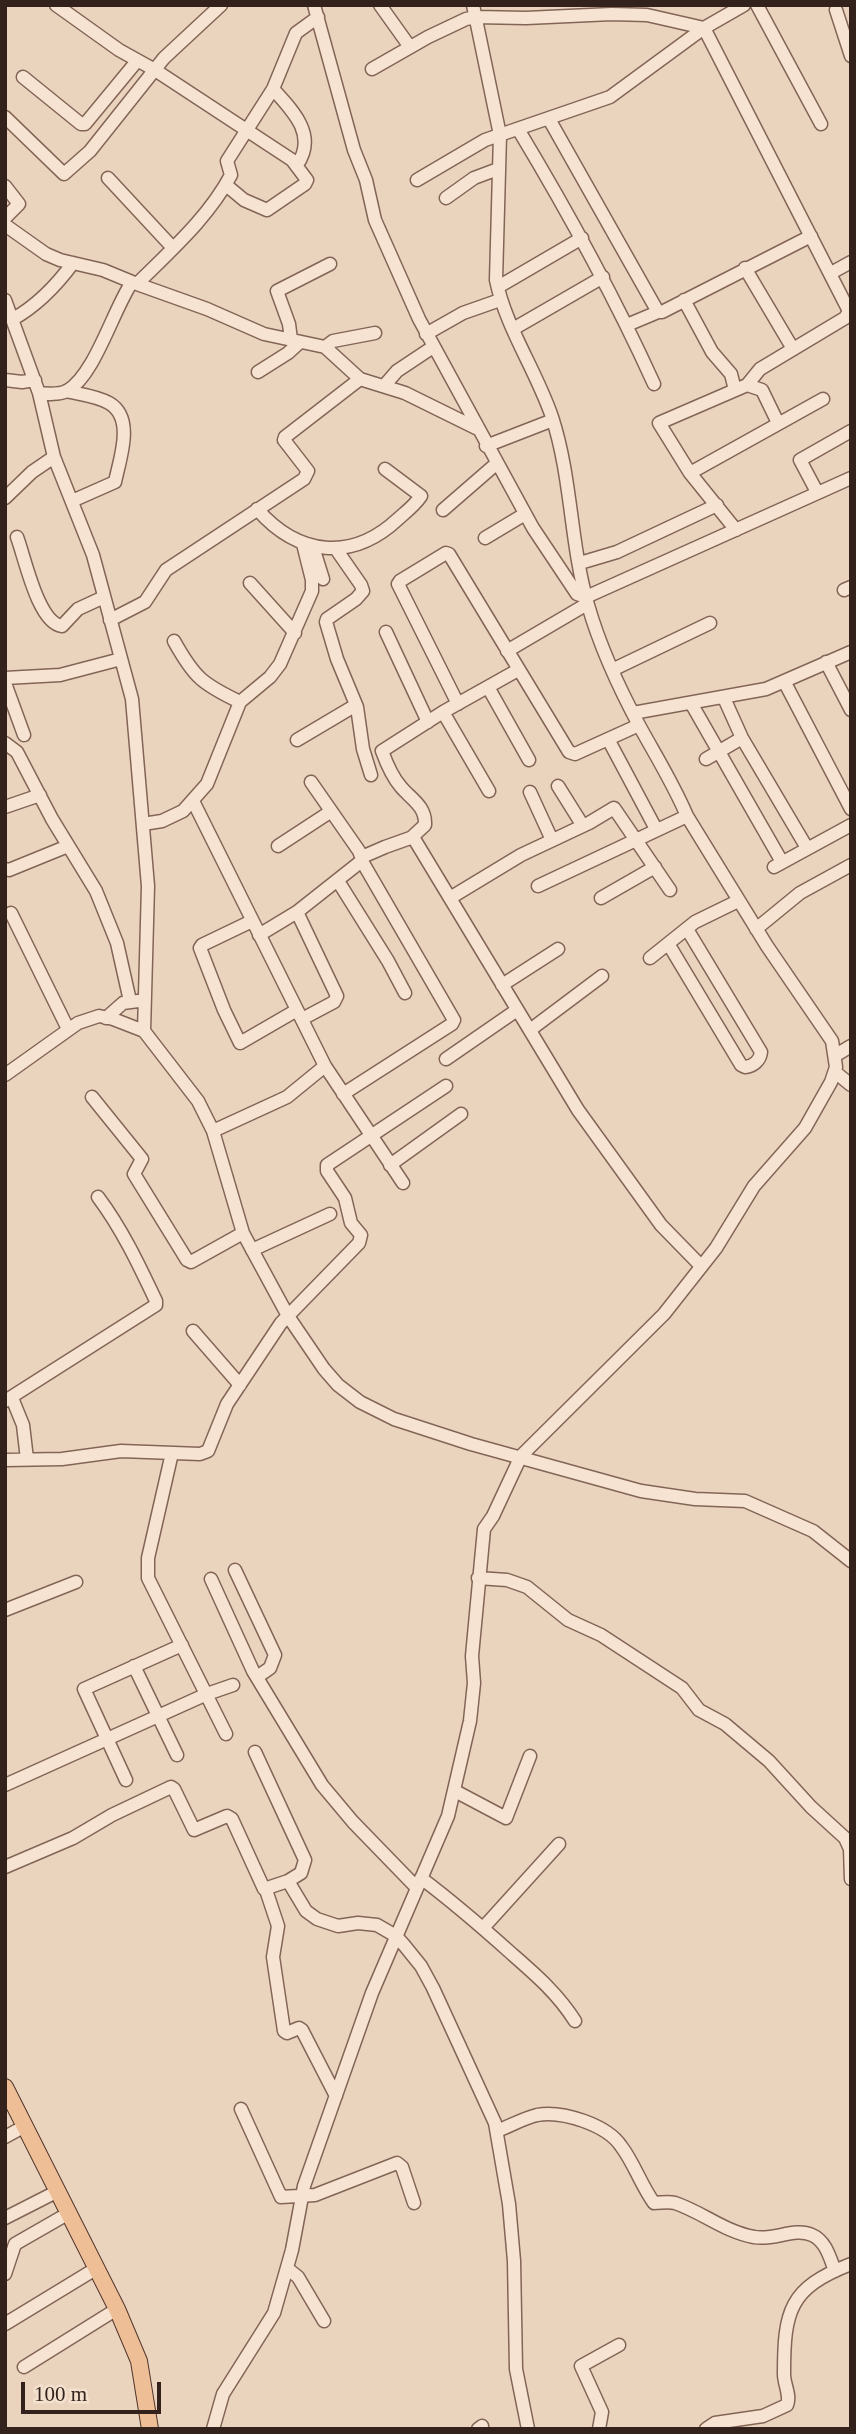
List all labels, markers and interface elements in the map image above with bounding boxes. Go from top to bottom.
scale bar [24,2368,164,2412]
text: 100 m [34,2382,87,2406]

